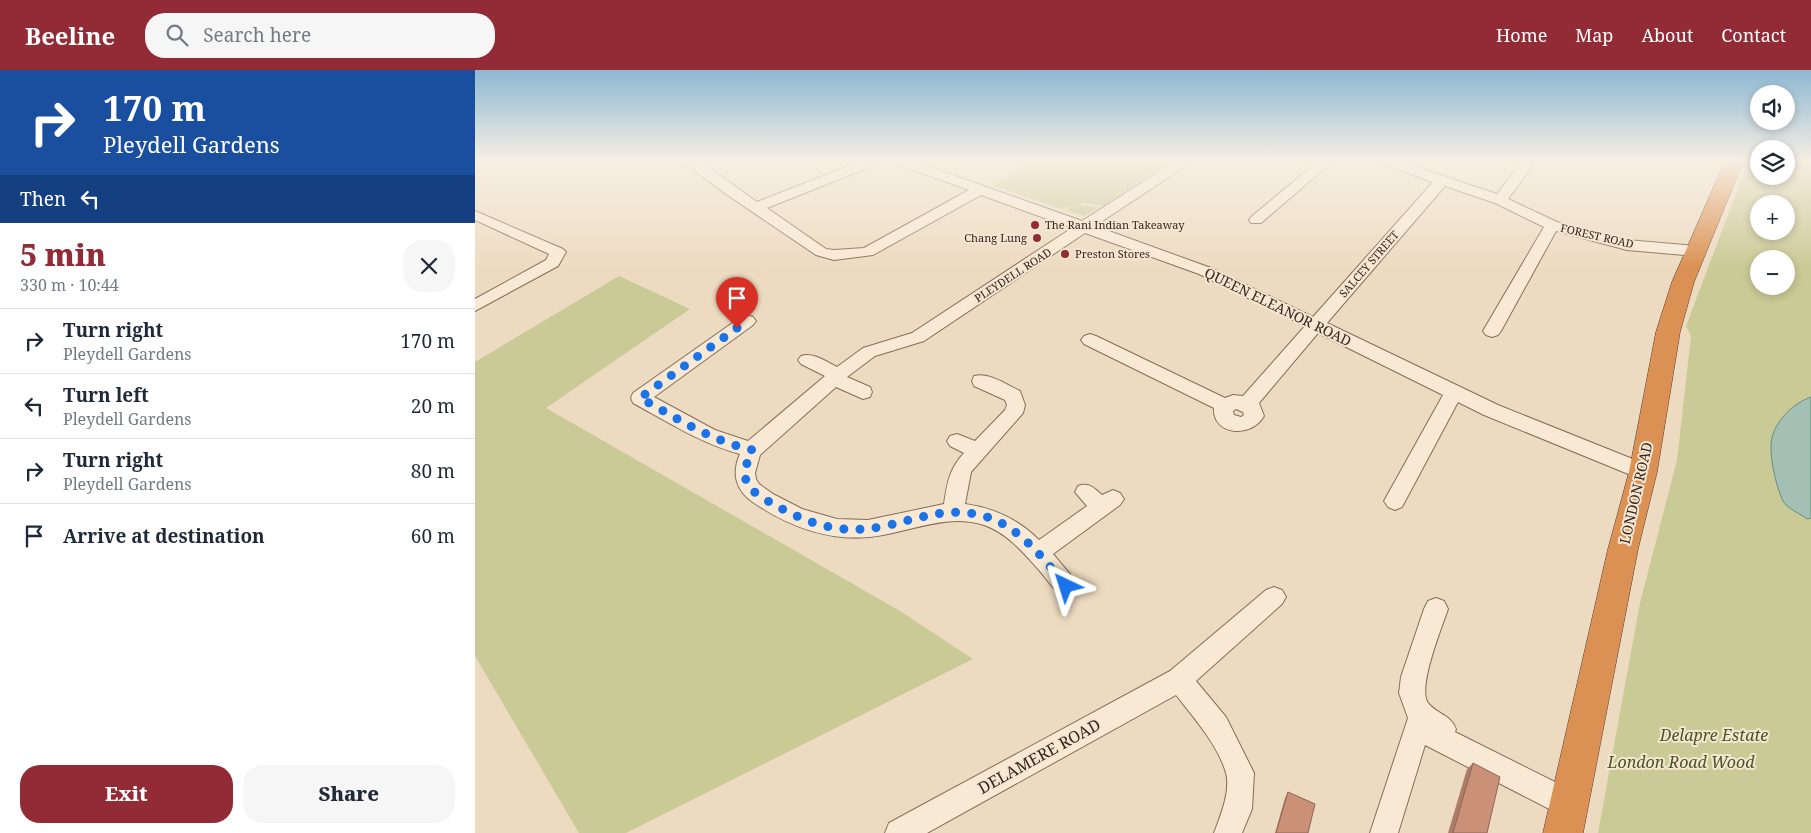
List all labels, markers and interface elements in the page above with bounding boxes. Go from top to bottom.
search box [145,13,495,58]
text: Beeline [25,19,115,52]
icon: search [163,21,191,49]
text: Search here [203,22,311,48]
text: Home [1496,23,1547,47]
text: Map [1575,23,1613,47]
text: About [1641,23,1693,47]
text: Contact [1721,23,1786,47]
text: 170 m [103,84,206,131]
map controls [1750,85,1795,295]
button: sound [1750,85,1795,130]
icon: right [20,90,85,155]
text: Pleydell Gardens [103,129,280,159]
button: layers [1750,140,1795,185]
icon: left [76,185,104,213]
text: Then [20,186,66,212]
button: + [1750,195,1795,240]
place label: The Rani Indian Takeaway [1045,217,1185,232]
marker: The Rani Indian Takeaway [1029,219,1041,231]
street label: FOREST ROAD [1559,220,1635,251]
street label: SALCEY STREET [1336,227,1402,300]
place label: Chang Lung [964,230,1027,245]
marker: Chang Lung [1031,232,1043,244]
text: 5 min [20,234,106,275]
button: close [403,240,455,292]
street label: PLEYDELL ROAD [971,244,1054,305]
place label: Preston Stores [1075,246,1150,261]
marker: Preston Stores [1059,248,1071,260]
button: − [1750,250,1795,295]
street label: QUEEN ELEANOR ROAD [1202,263,1355,350]
text: 330 m · 10:44 [20,274,119,296]
pin [716,277,758,328]
icon: arrive [723,284,751,312]
text: Turn right [63,317,163,343]
icon: right [20,327,48,355]
text: 170 m [400,328,455,354]
text: Pleydell Gardens [63,343,192,365]
text: Turn left [63,382,149,408]
icon: left [20,392,48,420]
text: 20 m [411,393,455,419]
text: Pleydell Gardens [63,408,192,430]
street label: LONDON ROAD [1615,440,1656,546]
text: Turn right [63,447,163,473]
icon: right [20,457,48,485]
text: 80 m [411,458,455,484]
text: Pleydell Gardens [63,473,192,495]
icon: arrive [20,522,48,550]
text: Arrive at destination [63,523,265,549]
text: 60 m [411,523,455,549]
position arrow [1039,559,1091,611]
street label: DELAMERE ROAD [974,713,1104,799]
park label: Delapre Estate [1659,724,1768,746]
park label: London Road Wood [1607,751,1755,773]
button: Exit [20,765,233,823]
button: Share [243,765,455,823]

